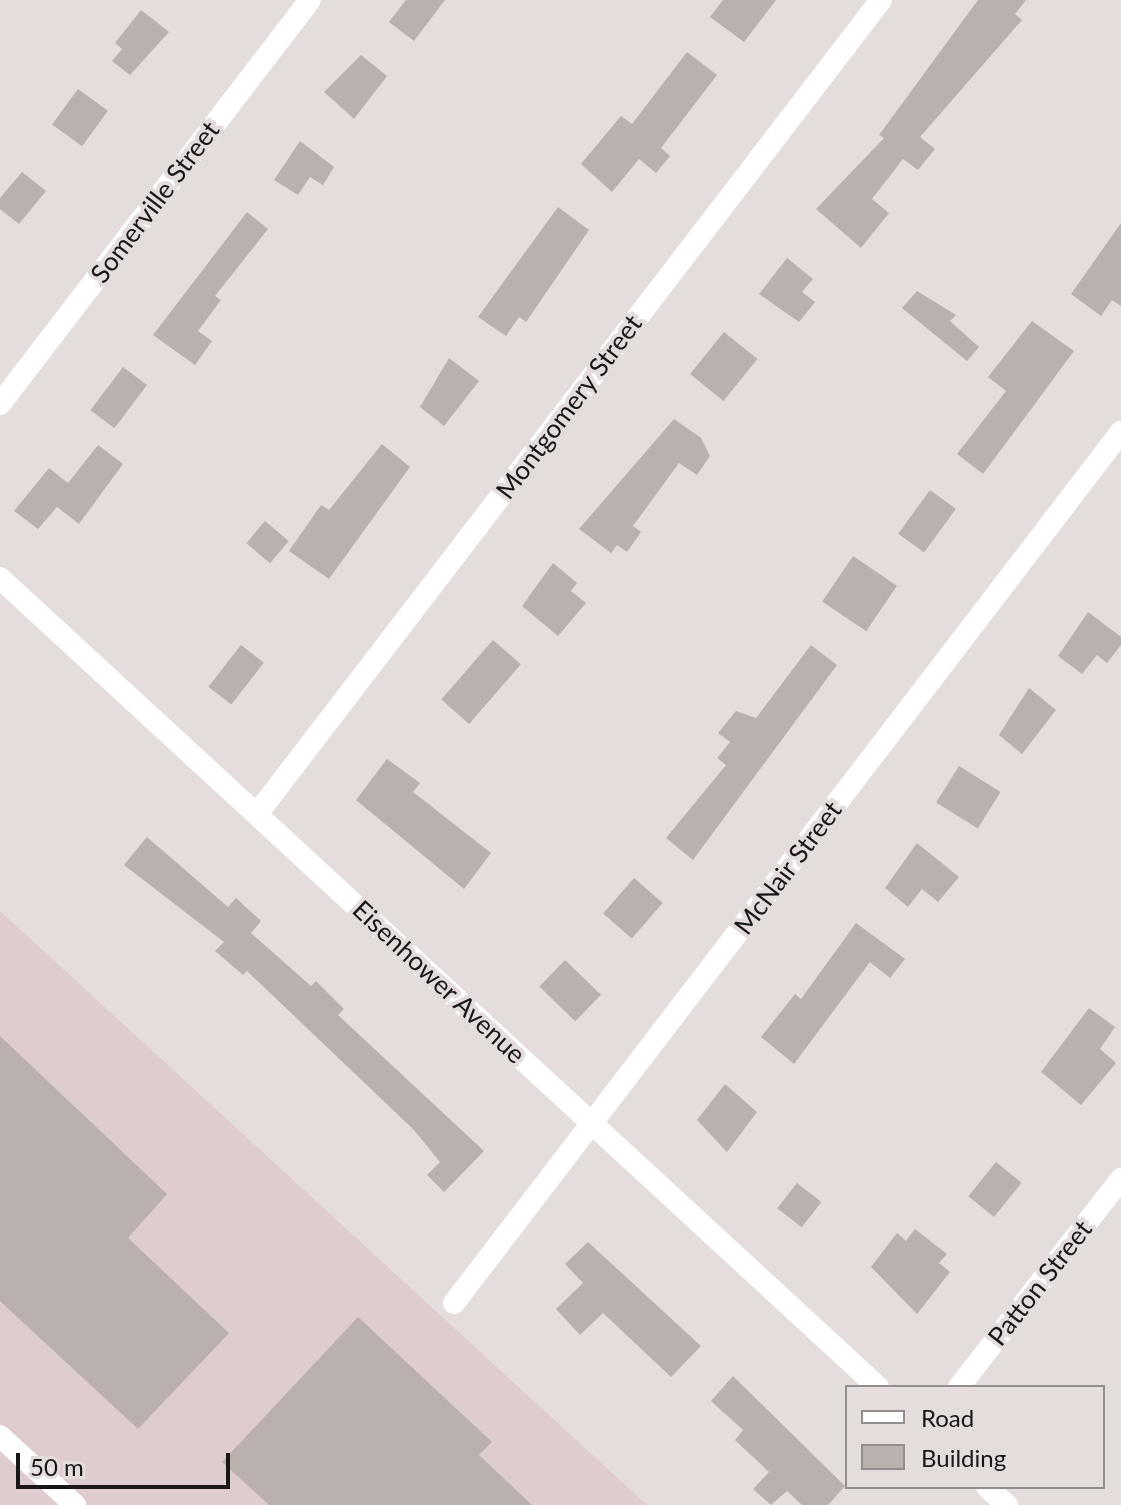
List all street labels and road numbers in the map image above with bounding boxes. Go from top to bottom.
street label: Somerville Street [84,115,226,289]
street label: Montgomery Street [489,308,649,506]
street label: McNair Street [728,795,848,941]
street label: Eisenhower Avenue [346,894,532,1070]
street label: Patton Street [982,1214,1098,1352]

